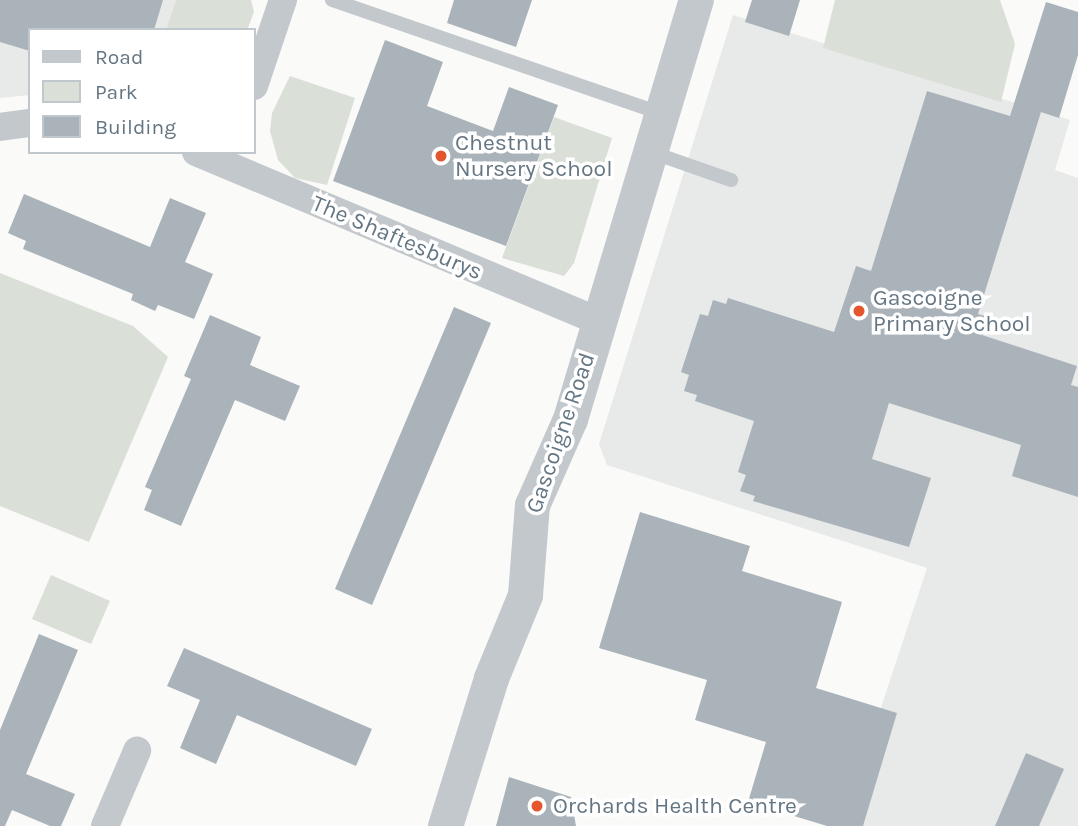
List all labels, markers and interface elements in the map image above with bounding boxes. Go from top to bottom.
legend [28,28,256,154]
text: Road [95,45,143,69]
text: Park [95,80,138,104]
text: Building [95,115,176,139]
place label: Chestnut Nursery School [455,129,613,183]
marker: Chestnut Nursery School [433,148,449,164]
street label: The Shaftesburys [308,190,486,286]
place label: Gascoigne Primary School [873,284,1031,338]
marker: Gascoigne Primary School [851,303,867,319]
street label: Gascoigne Road [521,349,601,517]
place label: Orchards Health Centre [553,792,797,820]
marker: Orchards Health Centre [527,796,547,816]

